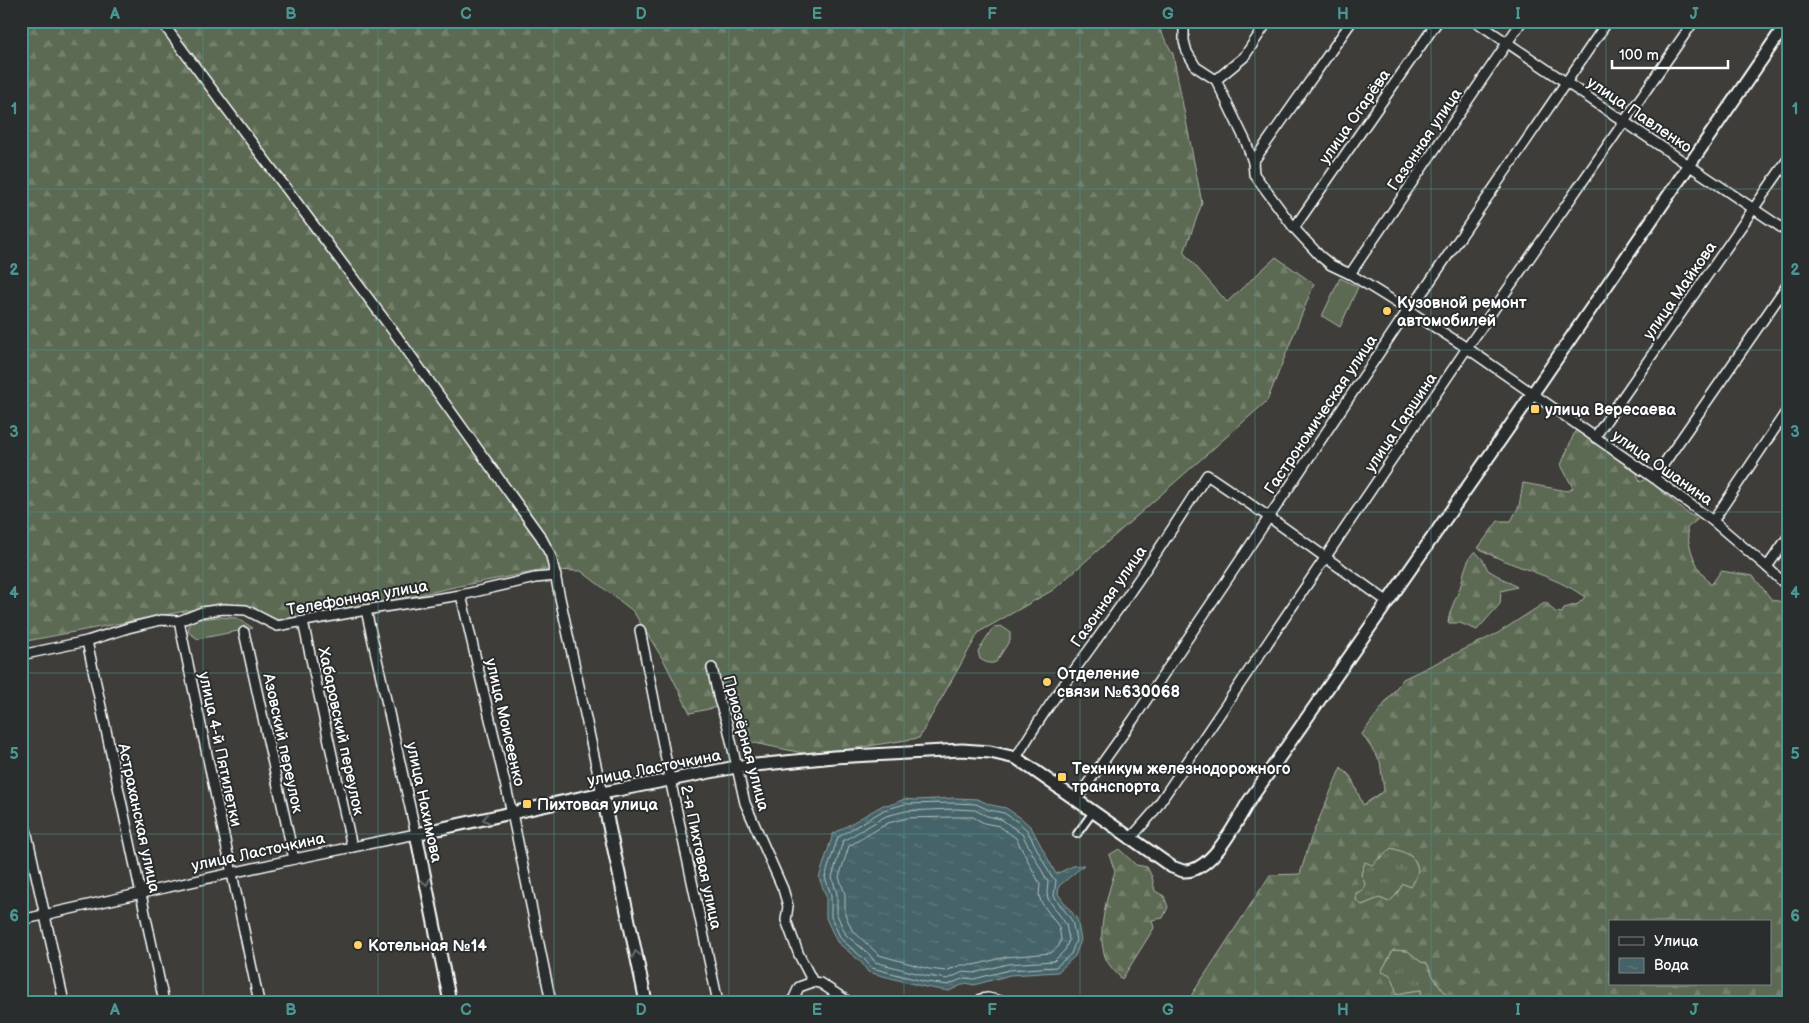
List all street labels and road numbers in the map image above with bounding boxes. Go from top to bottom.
street label: улица Огарёва [1316,65,1395,168]
street label: улица Павленко [1583,73,1695,157]
street label: Газонная улица [1384,85,1467,195]
street label: улица Майкова [1639,238,1721,343]
street label: Гастрономическая улица [1261,331,1382,498]
street label: улица Гаршина [1361,369,1442,476]
street label: улица Ошанина [1608,426,1717,510]
street label: Газонная улица [1067,542,1152,651]
street label: Телефонная улица [285,577,430,620]
street label: Хабаровский переулок [313,646,368,818]
street label: улица Моисеенко [481,657,528,788]
street label: улица 4-й Пятилетки [194,670,245,828]
street label: Азовский переулок [258,671,307,815]
street label: Приозёрная улица [718,673,773,814]
street label: улица Нахимова [401,740,446,865]
street label: Астраханская улица [113,741,164,895]
street label: улица Ласточкина [586,746,723,791]
street label: 2-я Пихтовая улица [676,783,725,932]
street label: улица Ласточкина [190,829,327,876]

